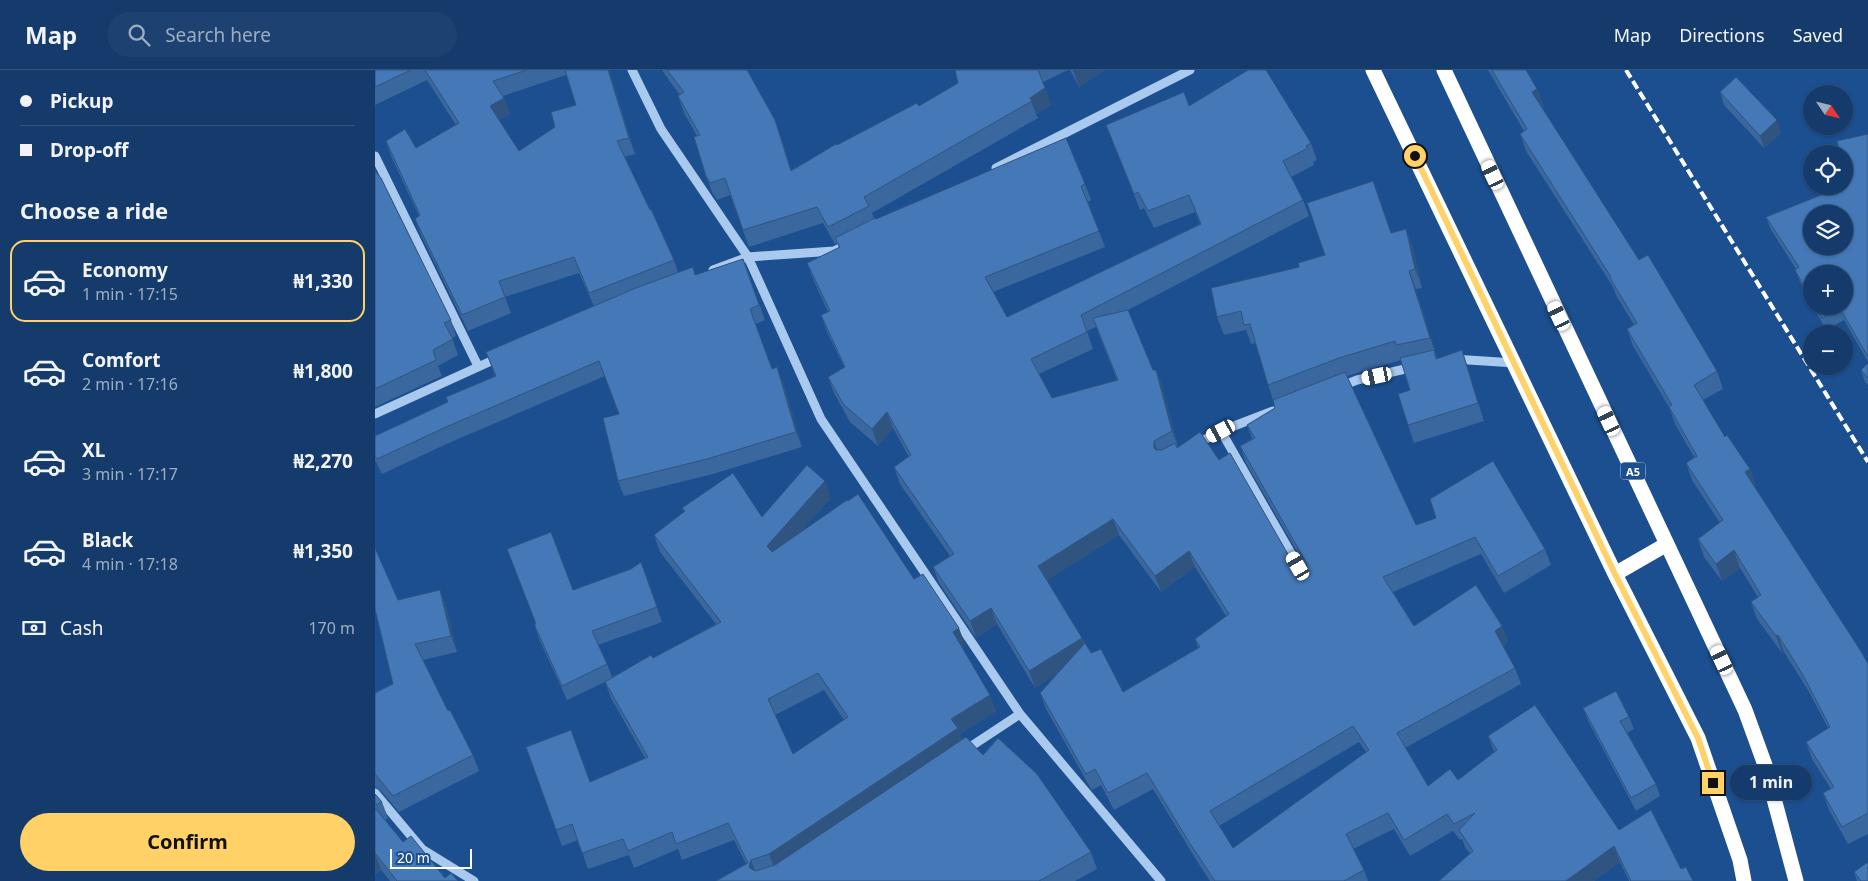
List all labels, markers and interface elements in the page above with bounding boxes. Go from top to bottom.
search box [107,12,457,57]
text: Map [25,18,77,51]
icon: search [125,21,153,49]
text: Search here [165,22,271,48]
text: Map [1614,23,1651,47]
text: Directions [1679,23,1765,47]
text: Saved [1793,23,1843,47]
north arrow [1803,85,1853,135]
map controls [1803,85,1853,375]
text: Pickup [50,88,113,114]
text: Drop-off [50,137,129,163]
route start [1404,145,1426,167]
button: locate [1803,145,1853,195]
car [1479,158,1506,192]
text: Choose a ride [20,195,168,225]
button: layers [1803,205,1853,255]
text: Economy [82,257,168,283]
icon: car [22,259,67,304]
button: + [1803,265,1853,315]
text: ₦1,330 [293,268,353,294]
text: 1 min · 17:15 [82,283,178,305]
car [1545,299,1572,333]
button: − [1803,325,1853,375]
text: Comfort [82,347,161,373]
icon: car [22,349,67,394]
text: ₦1,800 [293,358,353,384]
car [1360,366,1393,386]
text: 2 min · 17:16 [82,373,178,395]
car [1595,404,1622,438]
car [1204,417,1237,445]
text: XL [82,437,105,463]
icon: car [22,439,67,484]
text: ₦2,270 [293,448,353,474]
road number: A5 [1621,462,1645,480]
text: 3 min · 17:17 [82,463,178,485]
text: Black [82,527,133,553]
icon: car [22,529,67,574]
text: ₦1,350 [293,538,353,564]
car [1284,549,1311,583]
text: 4 min · 17:18 [82,553,178,575]
icon: cash [20,614,48,642]
text: Cash [60,615,104,641]
text: 170 m [308,617,355,639]
car [1708,643,1735,677]
callout: 1 min [1731,766,1813,800]
text: 1 min [1749,771,1793,793]
route end [1702,772,1724,794]
button: Confirm [20,813,355,871]
scale bar [390,846,473,869]
text: 20 m [397,848,430,867]

